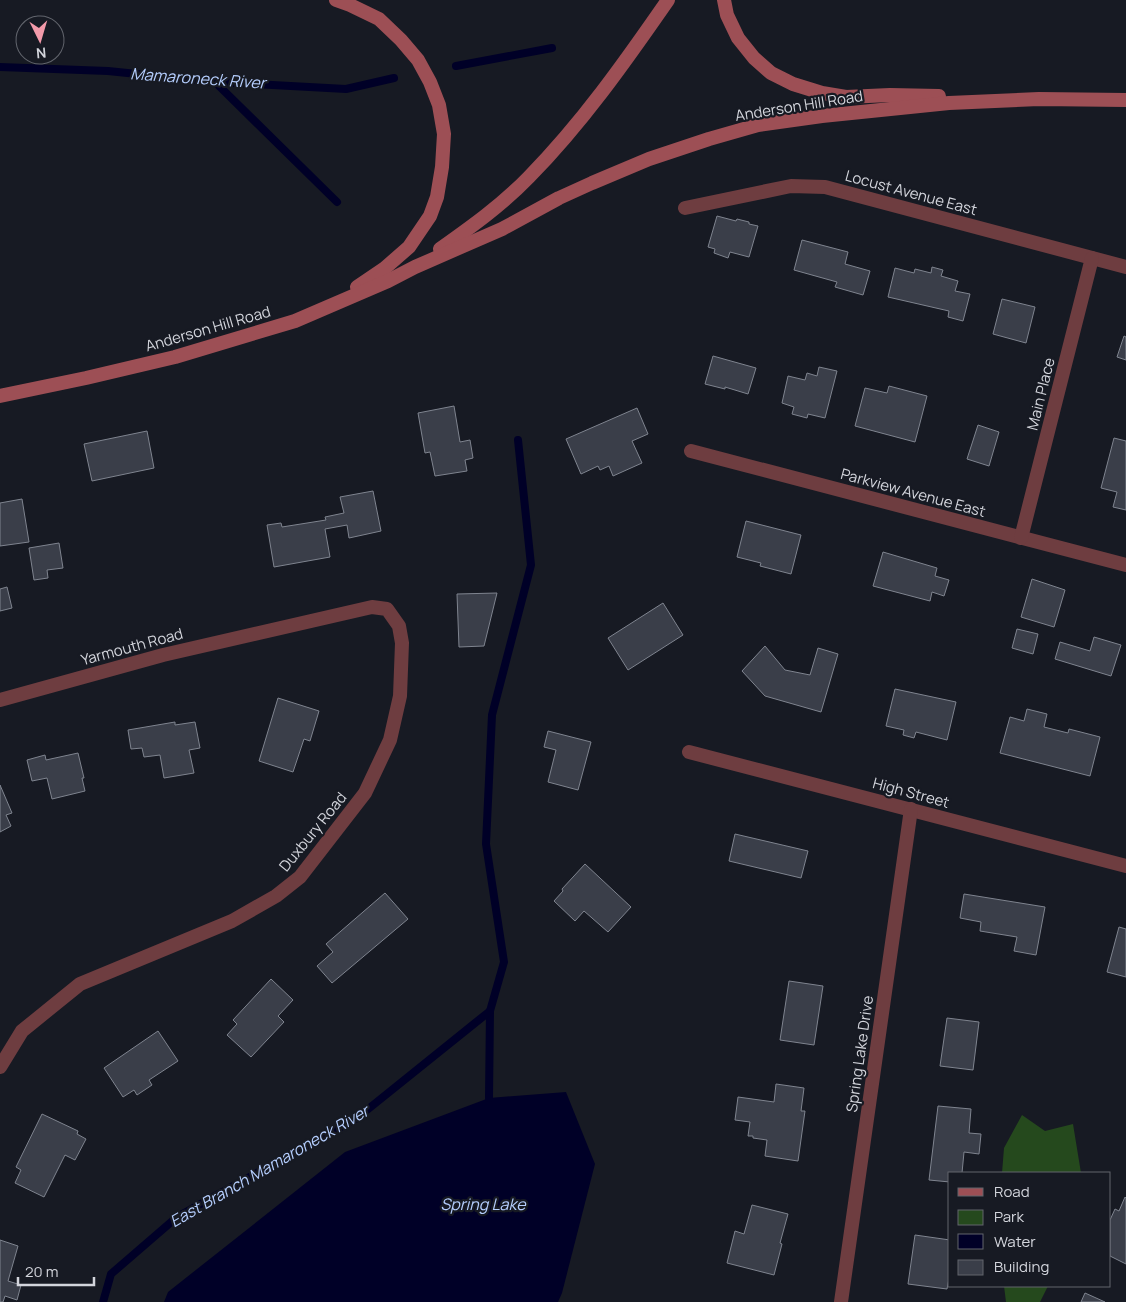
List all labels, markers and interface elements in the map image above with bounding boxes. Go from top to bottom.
north arrow [15,15,65,65]
text: N [35,44,47,63]
water label: Mamaroneck River [130,62,269,94]
street label: Anderson Hill Road [734,85,864,126]
street label: Locust Avenue East [843,165,979,220]
street label: Anderson Hill Road [143,301,273,356]
street label: Main Place [1021,355,1060,432]
street label: Parkview Avenue East [838,463,988,522]
street label: Yarmouth Road [79,623,185,670]
street label: High Street [870,772,952,813]
street label: Duxbury Road [274,788,351,876]
street label: Spring Lake Drive [841,994,878,1114]
water label: East Branch Mamaroneck River [165,1099,375,1232]
legend [948,1172,1111,1287]
text: Road [994,1181,1030,1202]
water label: Spring Lake [440,1193,527,1215]
text: Park [994,1206,1024,1227]
text: Water [994,1231,1036,1252]
scale bar [18,1254,94,1286]
text: Building [994,1256,1049,1277]
text: 20 m [25,1261,58,1282]

